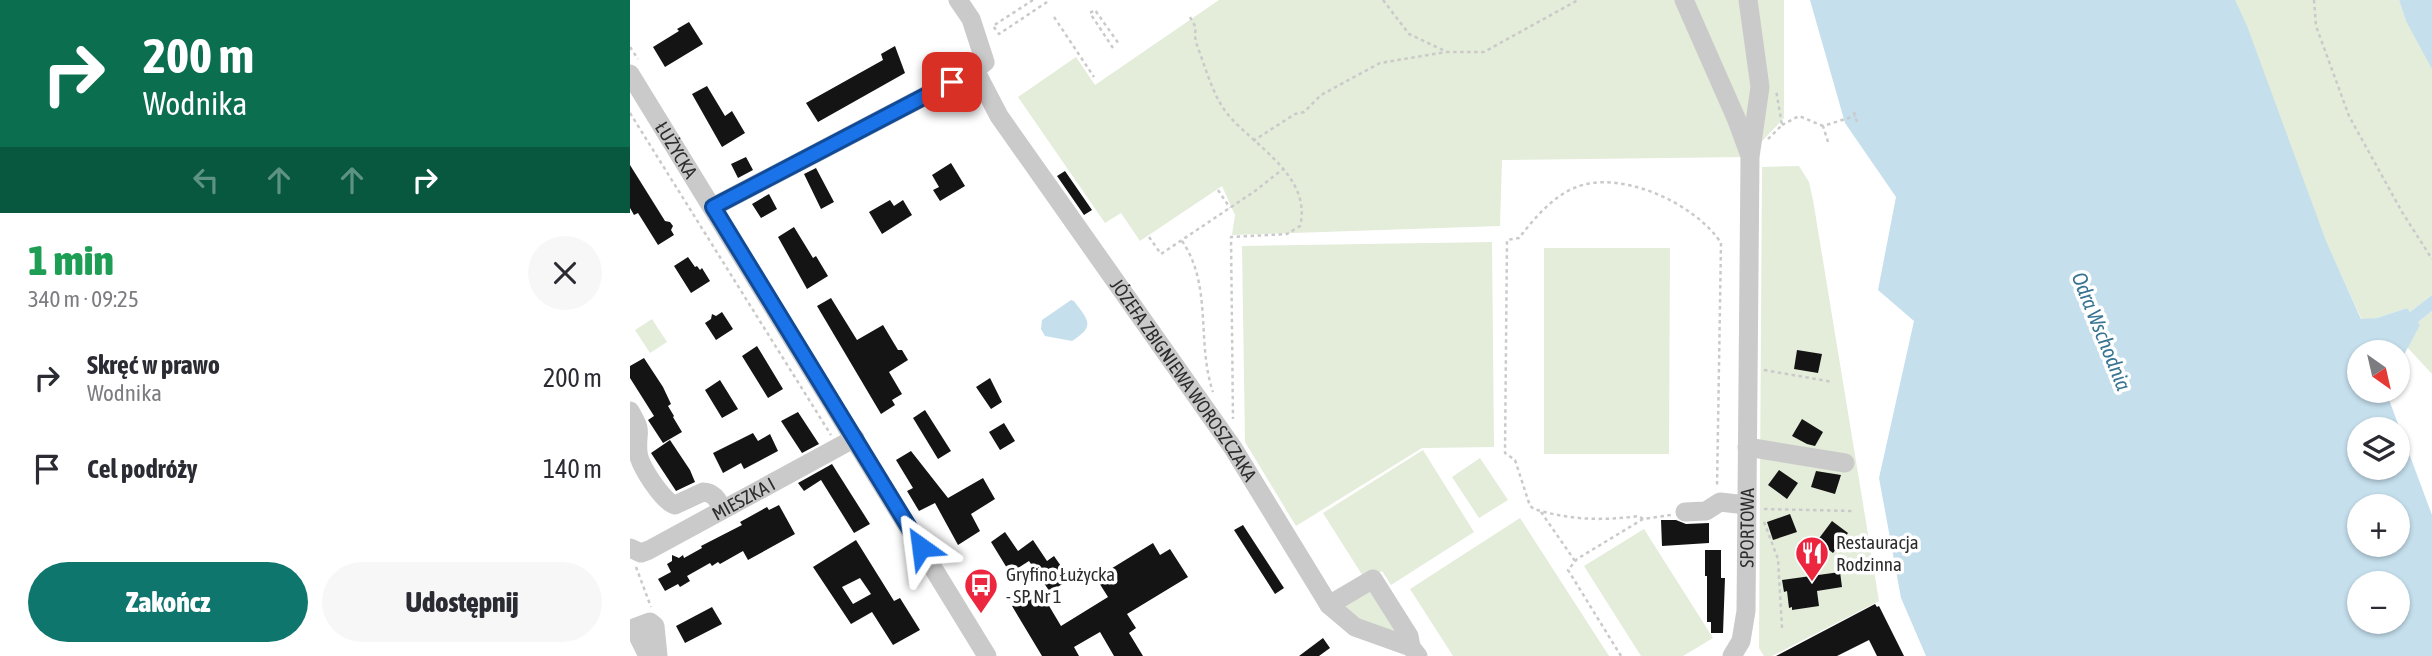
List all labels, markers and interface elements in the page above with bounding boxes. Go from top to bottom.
text: 200 m [143,27,254,83]
icon: right [28,28,119,119]
pin [922,52,982,112]
icon: arrive [933,63,971,101]
text: Wodnika [143,85,247,122]
street label: ŁUŻYCKA [651,118,703,183]
icon: left [187,161,225,199]
icon: ahead [260,161,298,199]
icon: ahead [333,161,371,199]
icon: right [406,161,444,199]
text: 1 min [28,236,114,284]
button: close [528,236,602,310]
water label: Odra Wschodnia [2067,269,2137,394]
street label: JÓZEFA ZBIGNIEWA WOROSZCZAKA [1106,274,1262,486]
text: 340 m · 09:25 [28,286,139,312]
north arrow [2347,340,2410,402]
map controls [2347,340,2410,634]
text: Skręć w prawo [87,350,220,380]
icon: right [28,359,66,397]
text: 200 m [543,363,602,393]
text: Wodnika [87,380,162,406]
button: layers [2347,417,2410,480]
icon: arrive [28,450,66,488]
text: Cel podróży [87,454,198,484]
text: 140 m [543,454,602,484]
street label: MIESZKA I [708,473,779,525]
street label: SPORTOWA [1735,487,1758,568]
button: + [2347,494,2410,557]
position arrow [884,510,958,584]
place label: Restauracja Rodzinna [1836,531,1919,575]
restaurant icon: Restauracja Rodzinna [1793,534,1831,583]
button: Zakończ [28,562,308,642]
button: Udostępnij [322,562,602,642]
place label: Gryfino Łużycka - SP Nr 1 [1006,563,1115,607]
bus stop icon: Gryfino Łużycka - SP Nr 1 [962,566,1000,615]
button: − [2347,571,2410,634]

